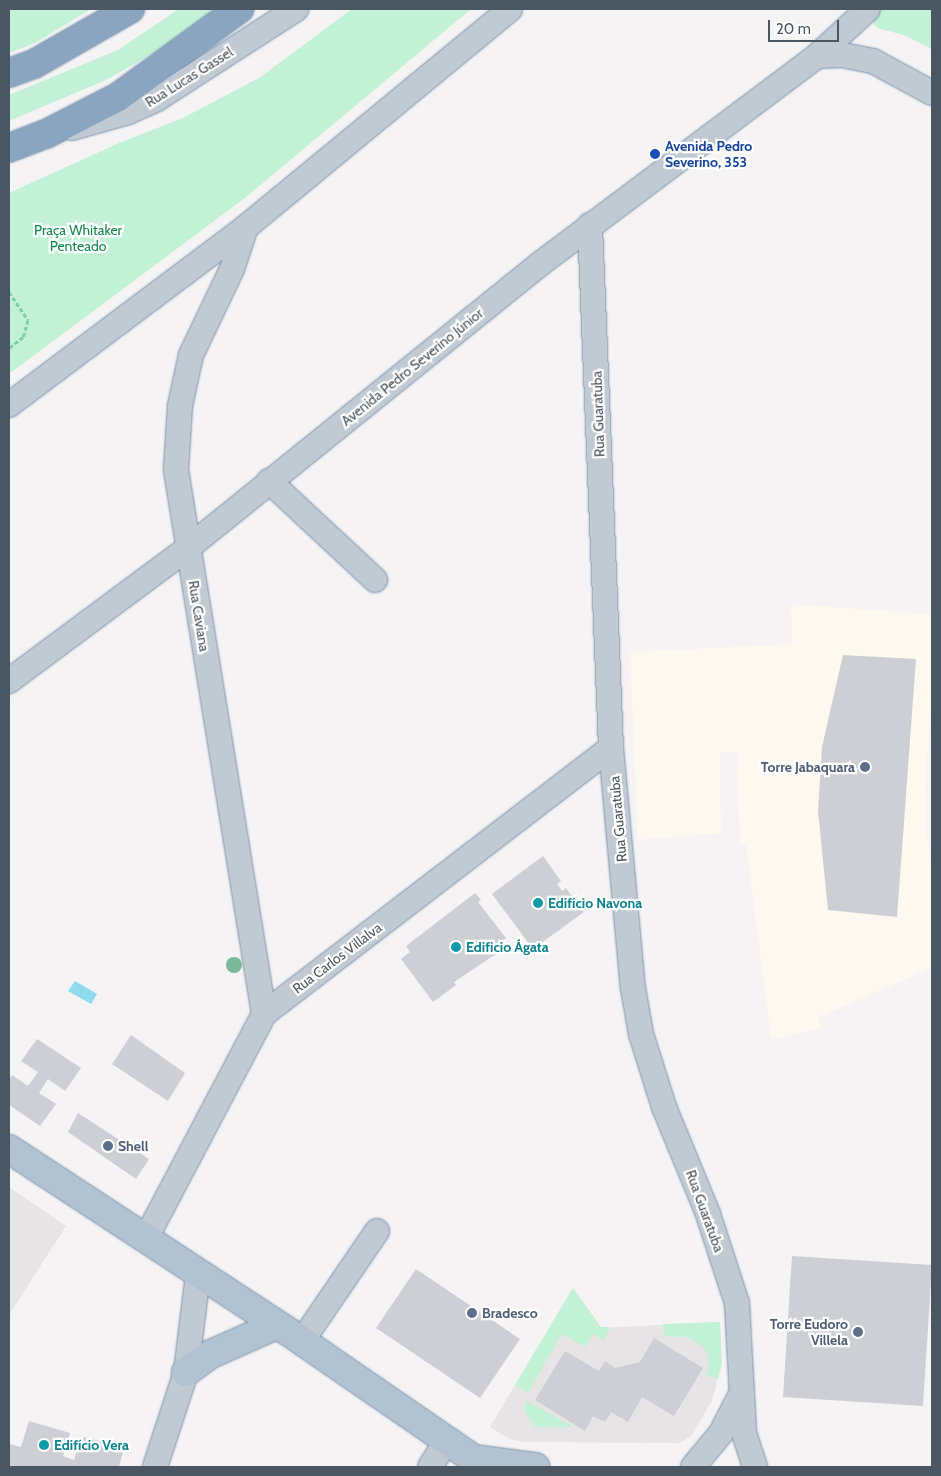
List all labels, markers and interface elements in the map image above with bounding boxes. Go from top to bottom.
scale bar [771,10,842,42]
text: 20 m [776,20,811,38]
street label: Rua Lucas Gassel [142,43,236,111]
place label: Avenida Pedro Severino, 353 [665,138,752,170]
marker: Avenida Pedro Severino, 353 [649,148,661,160]
park label: Praça Whitaker Penteado [34,222,122,254]
street label: Avenida Pedro Severino Júnior [338,305,486,429]
street label: Rua Guaratuba [588,371,608,457]
street label: Rua Caviana [185,579,213,653]
place label: Torre Jabaquara [761,759,855,775]
marker: Torre Jabaquara [859,761,871,773]
street label: Rua Guaratuba [606,775,630,863]
place label: Edifício Navona [548,895,642,911]
marker: Edifício Navona [532,897,544,909]
street label: Rua Carlos Villalva [289,919,385,997]
place label: Edificio Ágata [466,939,549,955]
marker: Edificio Ágata [450,941,462,953]
place label: Shell [118,1138,148,1154]
marker: Shell [102,1140,114,1152]
street label: Rua Guaratuba [682,1168,728,1254]
place label: Bradesco [482,1305,538,1321]
marker: Bradesco [466,1307,478,1319]
place label: Torre Eudoro Villela [770,1316,848,1348]
marker: Torre Eudoro Villela [852,1326,864,1338]
place label: Edifício Vera [54,1437,129,1453]
marker: Edifício Vera [38,1439,50,1451]

